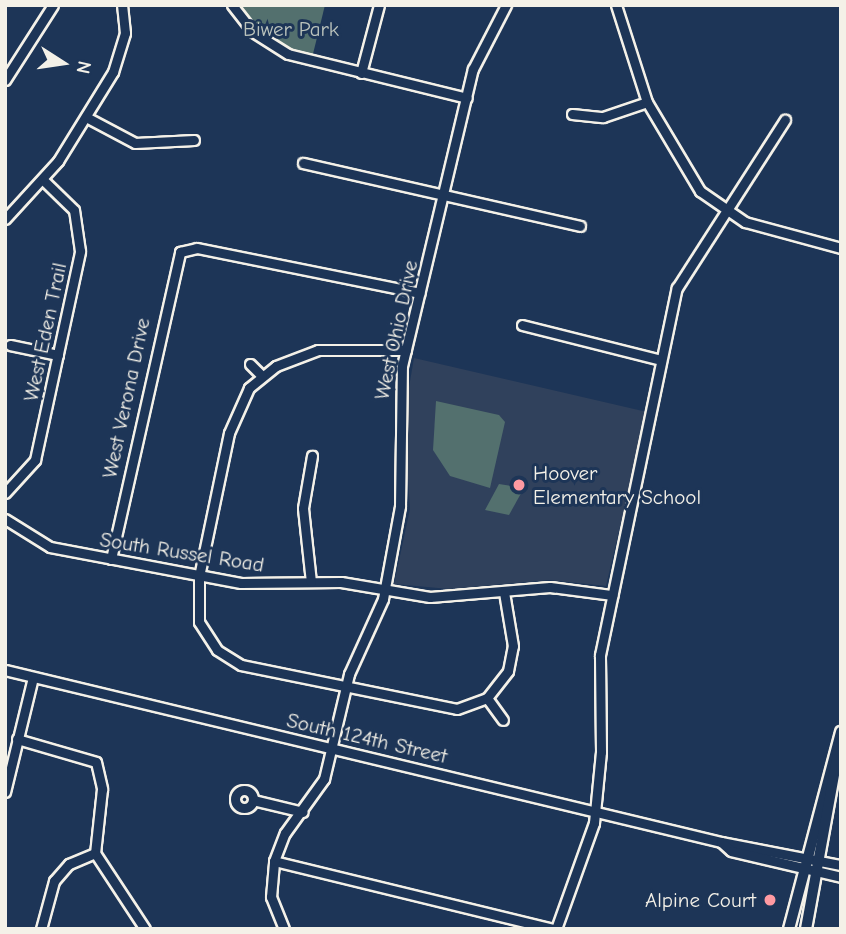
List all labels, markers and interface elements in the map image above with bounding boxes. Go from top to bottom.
park label: Biwer Park [243,16,339,42]
north arrow [28,28,98,98]
text: N [71,59,96,76]
street label: West Ohio Drive [369,258,423,402]
street label: West Eden Trail [18,260,72,404]
street label: West Verona Drive [97,316,155,480]
place label: Hoover Elementary School [533,460,701,510]
marker: Hoover Elementary School [511,477,527,493]
street label: South Russel Road [98,527,266,577]
street label: South 124th Street [284,707,450,769]
place label: Alpine Court [645,887,756,913]
marker: Alpine Court [762,892,778,908]

